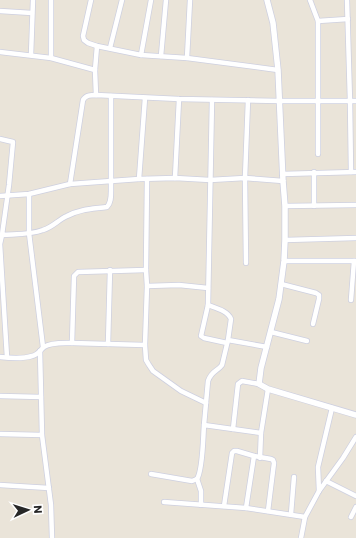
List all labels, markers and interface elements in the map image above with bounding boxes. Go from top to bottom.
north arrow [8,490,48,530]
text: N [30,505,46,514]

